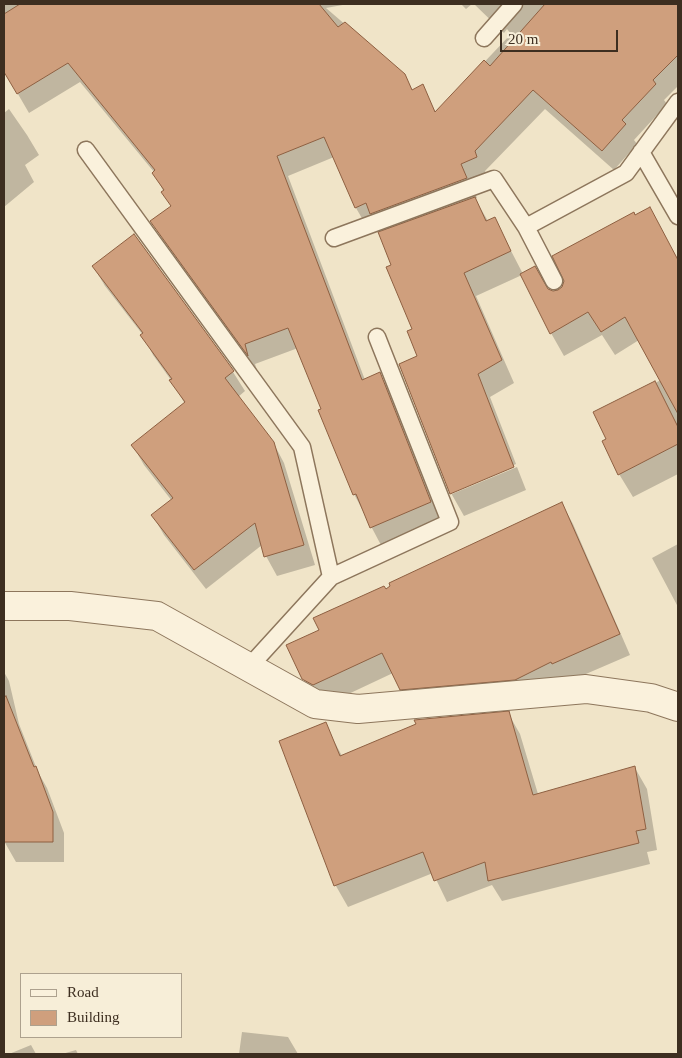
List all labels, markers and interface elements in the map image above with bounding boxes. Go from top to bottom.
scale bar [502,20,620,52]
text: 20 m [508,31,538,47]
legend [20,973,182,1038]
text: Road [67,984,99,1000]
text: Building [67,1009,120,1025]

